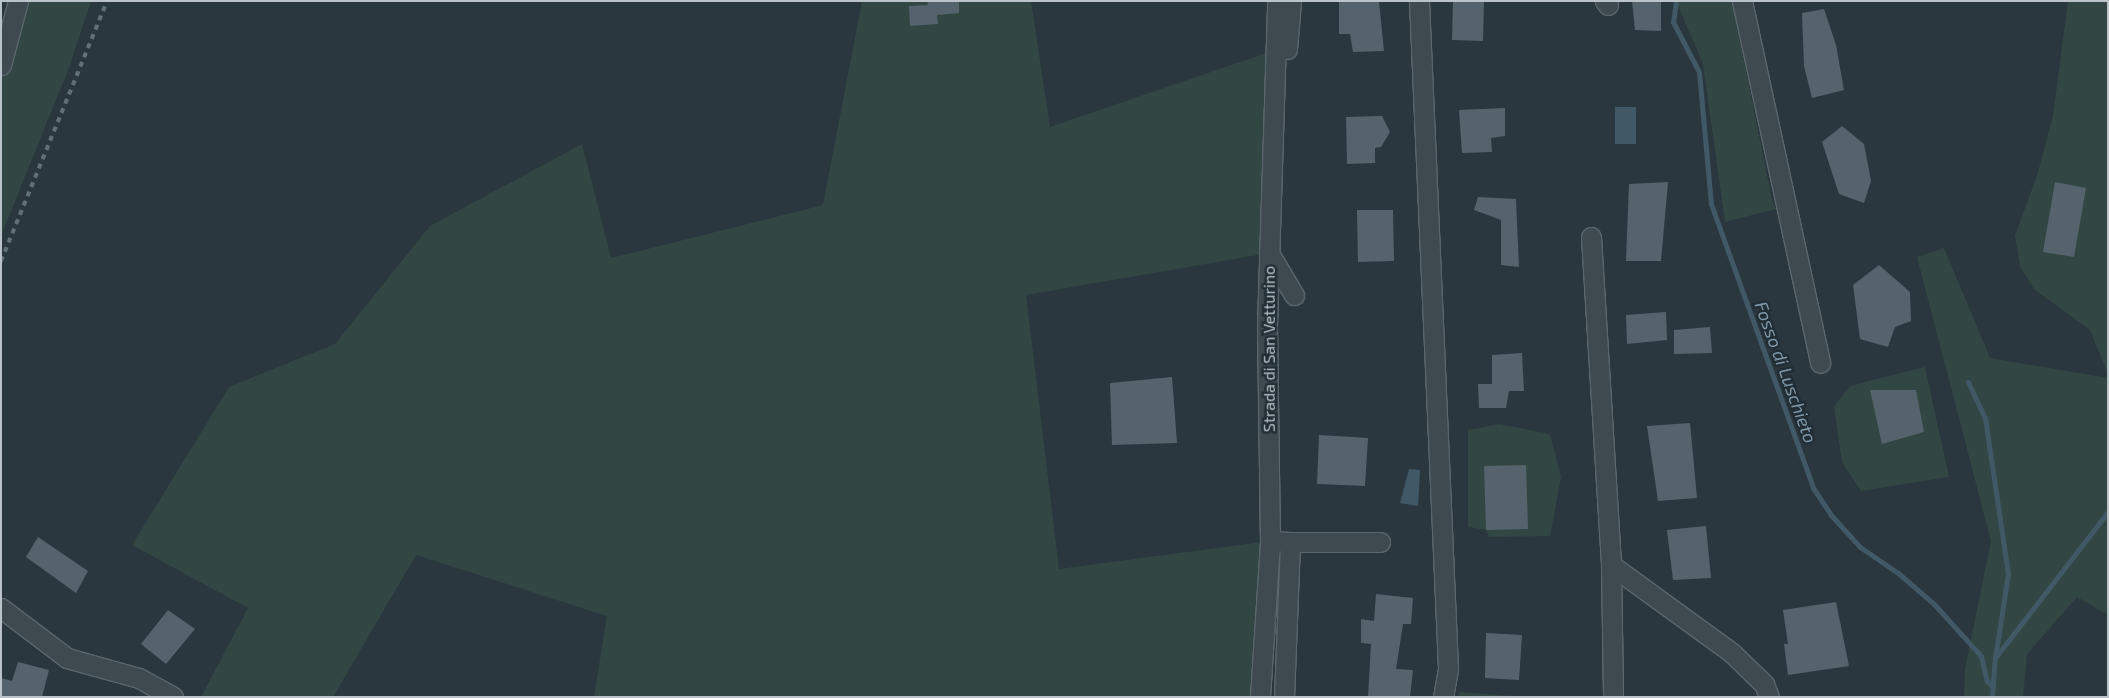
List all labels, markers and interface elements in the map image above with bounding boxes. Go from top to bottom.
street label: Strada di San Vetturino [1259,266,1279,432]
water label: Fosso di Luschieto [1750,298,1822,446]

